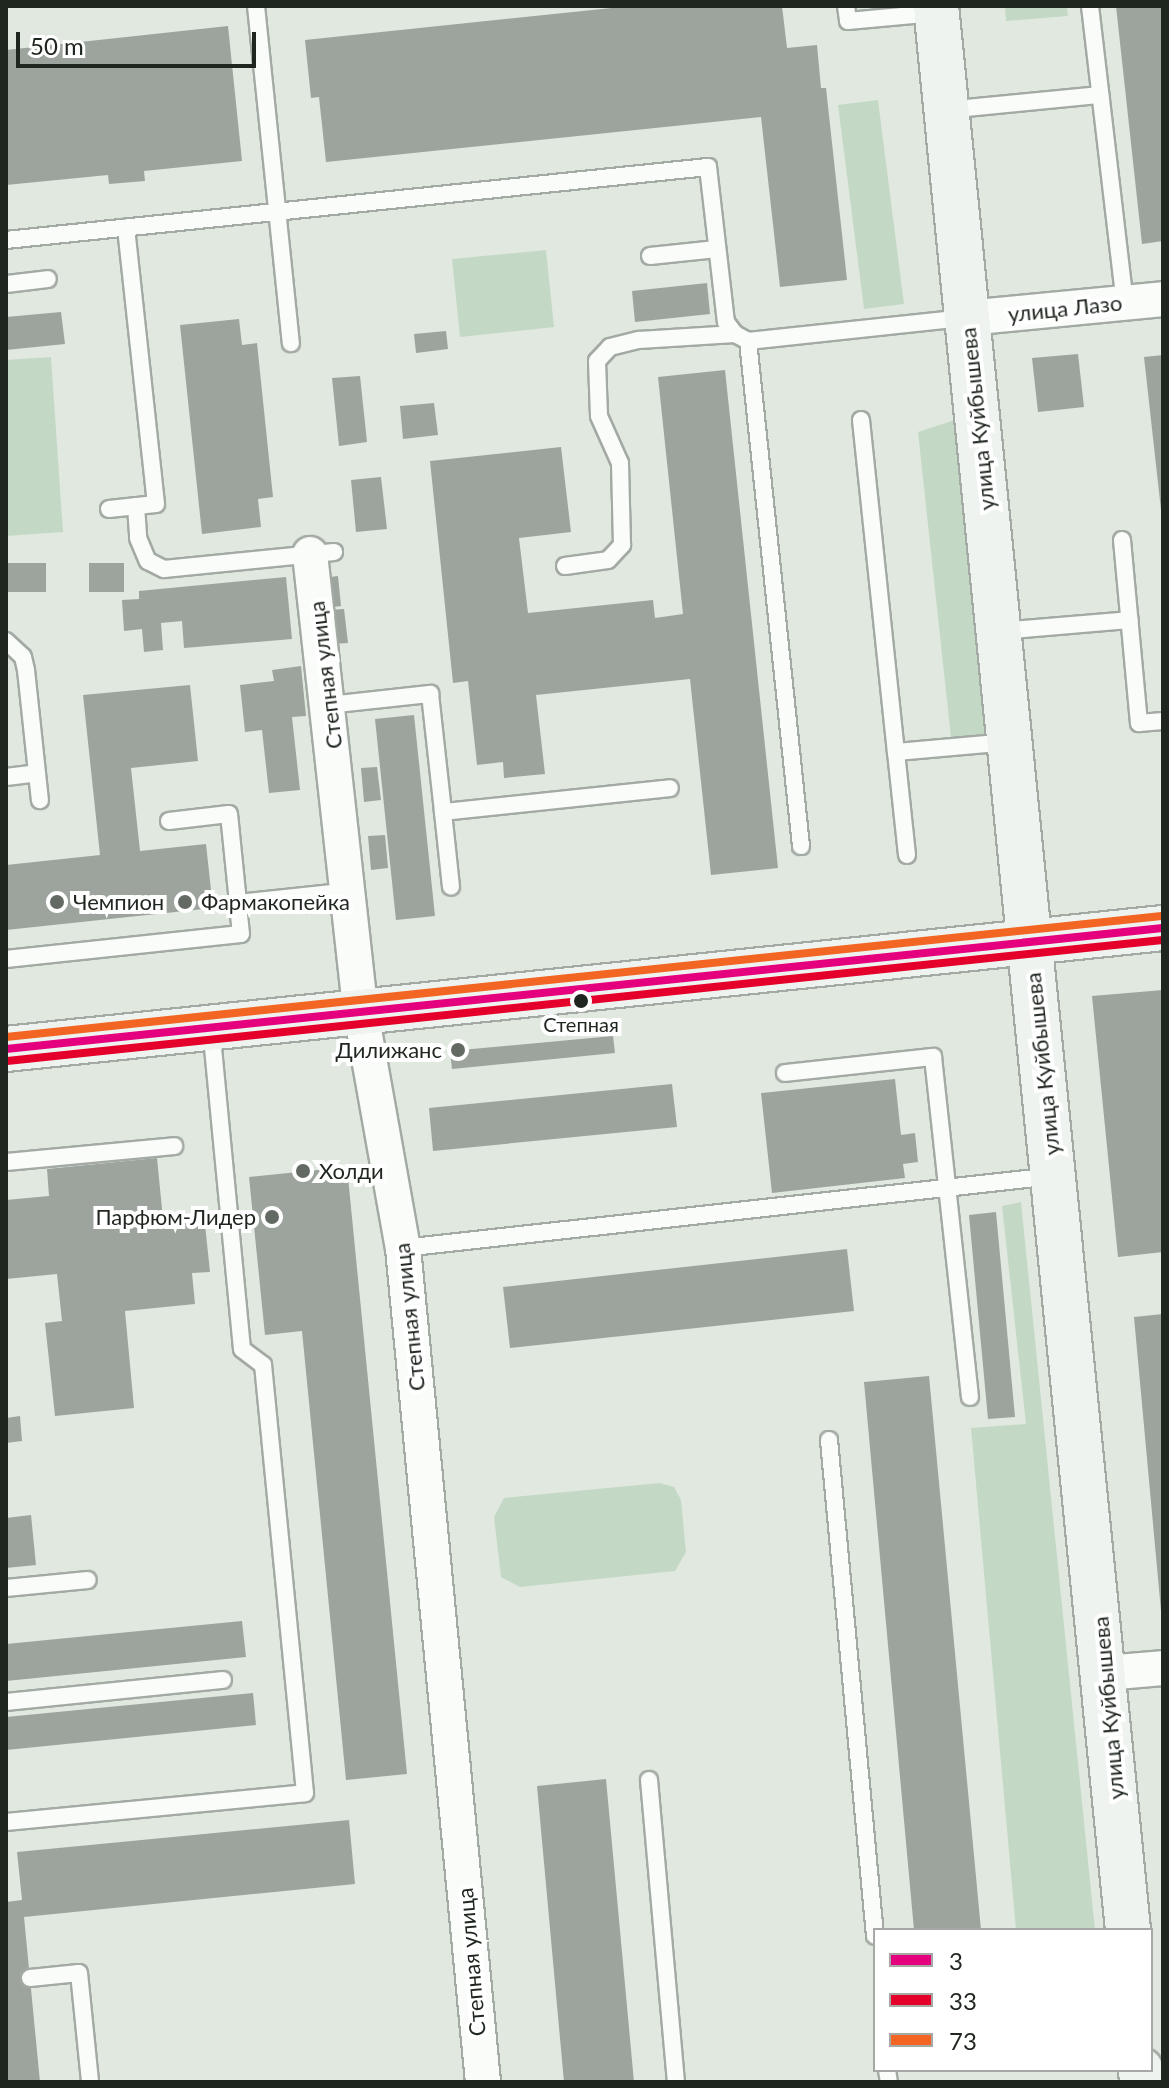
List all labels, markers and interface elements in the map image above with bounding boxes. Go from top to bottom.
scale bar [20,16,260,66]
text: 50 m [30,31,84,60]
street label: улица Лазо [1007,289,1123,327]
street label: улица Куйбышева [954,326,1000,512]
street label: Степная улица [303,600,347,750]
place label: Чемпион [73,889,164,915]
place label: Фармакопейка [201,889,350,915]
marker: Чемпион [48,893,66,911]
marker: Фармакопейка [176,893,194,911]
street label: улица Куйбышева [1019,971,1065,1157]
marker: Степная [573,993,589,1009]
place label: Степная [543,1012,619,1036]
place label: Дилижанс [336,1037,442,1063]
marker: Дилижанс [449,1041,467,1059]
place label: Холди [319,1158,384,1184]
marker: Холди [294,1162,312,1180]
place label: Парфюм-Лидер [95,1204,256,1230]
marker: Парфюм-Лидер [263,1208,281,1226]
street label: Степная улица [388,1242,430,1392]
street label: улица Куйбышева [1087,1615,1129,1801]
street label: Степная улица [451,1887,491,2037]
legend [873,1928,1153,2072]
text: 3 [949,1946,963,1975]
text: 33 [949,1986,977,2015]
text: 73 [949,2026,977,2055]

